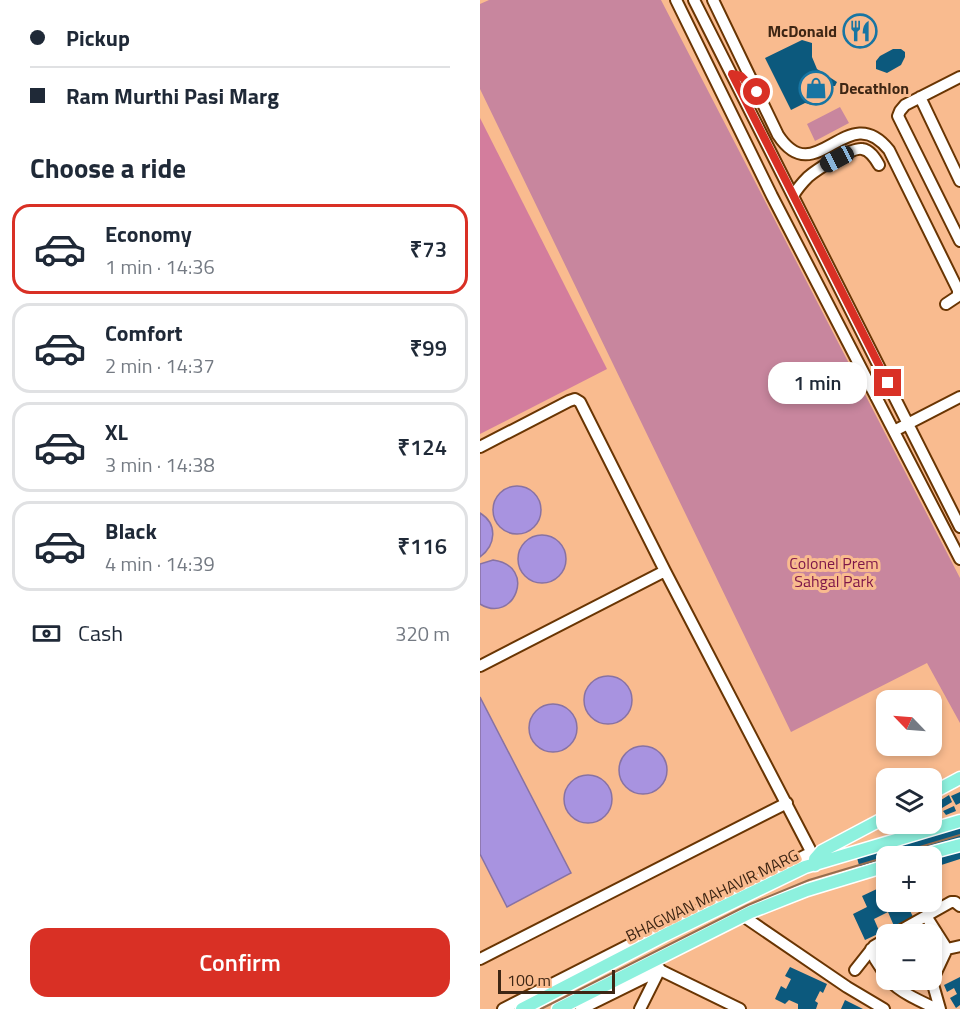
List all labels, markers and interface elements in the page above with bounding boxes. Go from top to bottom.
restaurant icon: McDonald [842,13,878,49]
place label: McDonald [767,19,837,43]
text: Pickup [66,21,130,55]
shop icon: Decathlon [798,70,834,106]
place label: Decathlon [839,76,909,100]
route start [743,78,770,105]
text: Ram Murthi Pasi Marg [66,79,279,113]
car [817,143,857,175]
text: Choose a ride [30,147,186,188]
text: Economy [105,217,192,251]
icon: car [33,222,87,276]
text: ₹73 [410,232,447,266]
text: 1 min · 14:36 [105,251,215,282]
text: Comfort [105,316,183,350]
icon: car [33,321,87,375]
text: ₹99 [410,331,447,365]
text: 2 min · 14:37 [105,350,215,381]
callout: 1 min [768,362,867,404]
text: 1 min [793,367,842,398]
route end [874,369,901,396]
text: XL [105,415,128,449]
icon: car [33,420,87,474]
text: ₹124 [397,430,447,464]
text: 3 min · 14:38 [105,449,215,480]
text: Black [105,514,157,548]
icon: car [33,519,87,573]
text: ₹116 [397,529,447,563]
text: 4 min · 14:39 [105,548,215,579]
park label: Colonel Prem Sahgal Park [789,551,879,593]
text: Cash [78,616,123,650]
icon: cash [30,617,63,650]
text: 320 m [395,618,450,649]
north arrow [876,690,942,756]
map controls [876,690,942,990]
button: layers [876,768,942,834]
street label: BHAGWAN MAHAVIR MARG [621,843,803,947]
button: + [876,846,942,912]
button: − [876,924,942,990]
button: Confirm [30,928,450,997]
scale bar [498,967,615,994]
text: 100 m [507,968,551,992]

